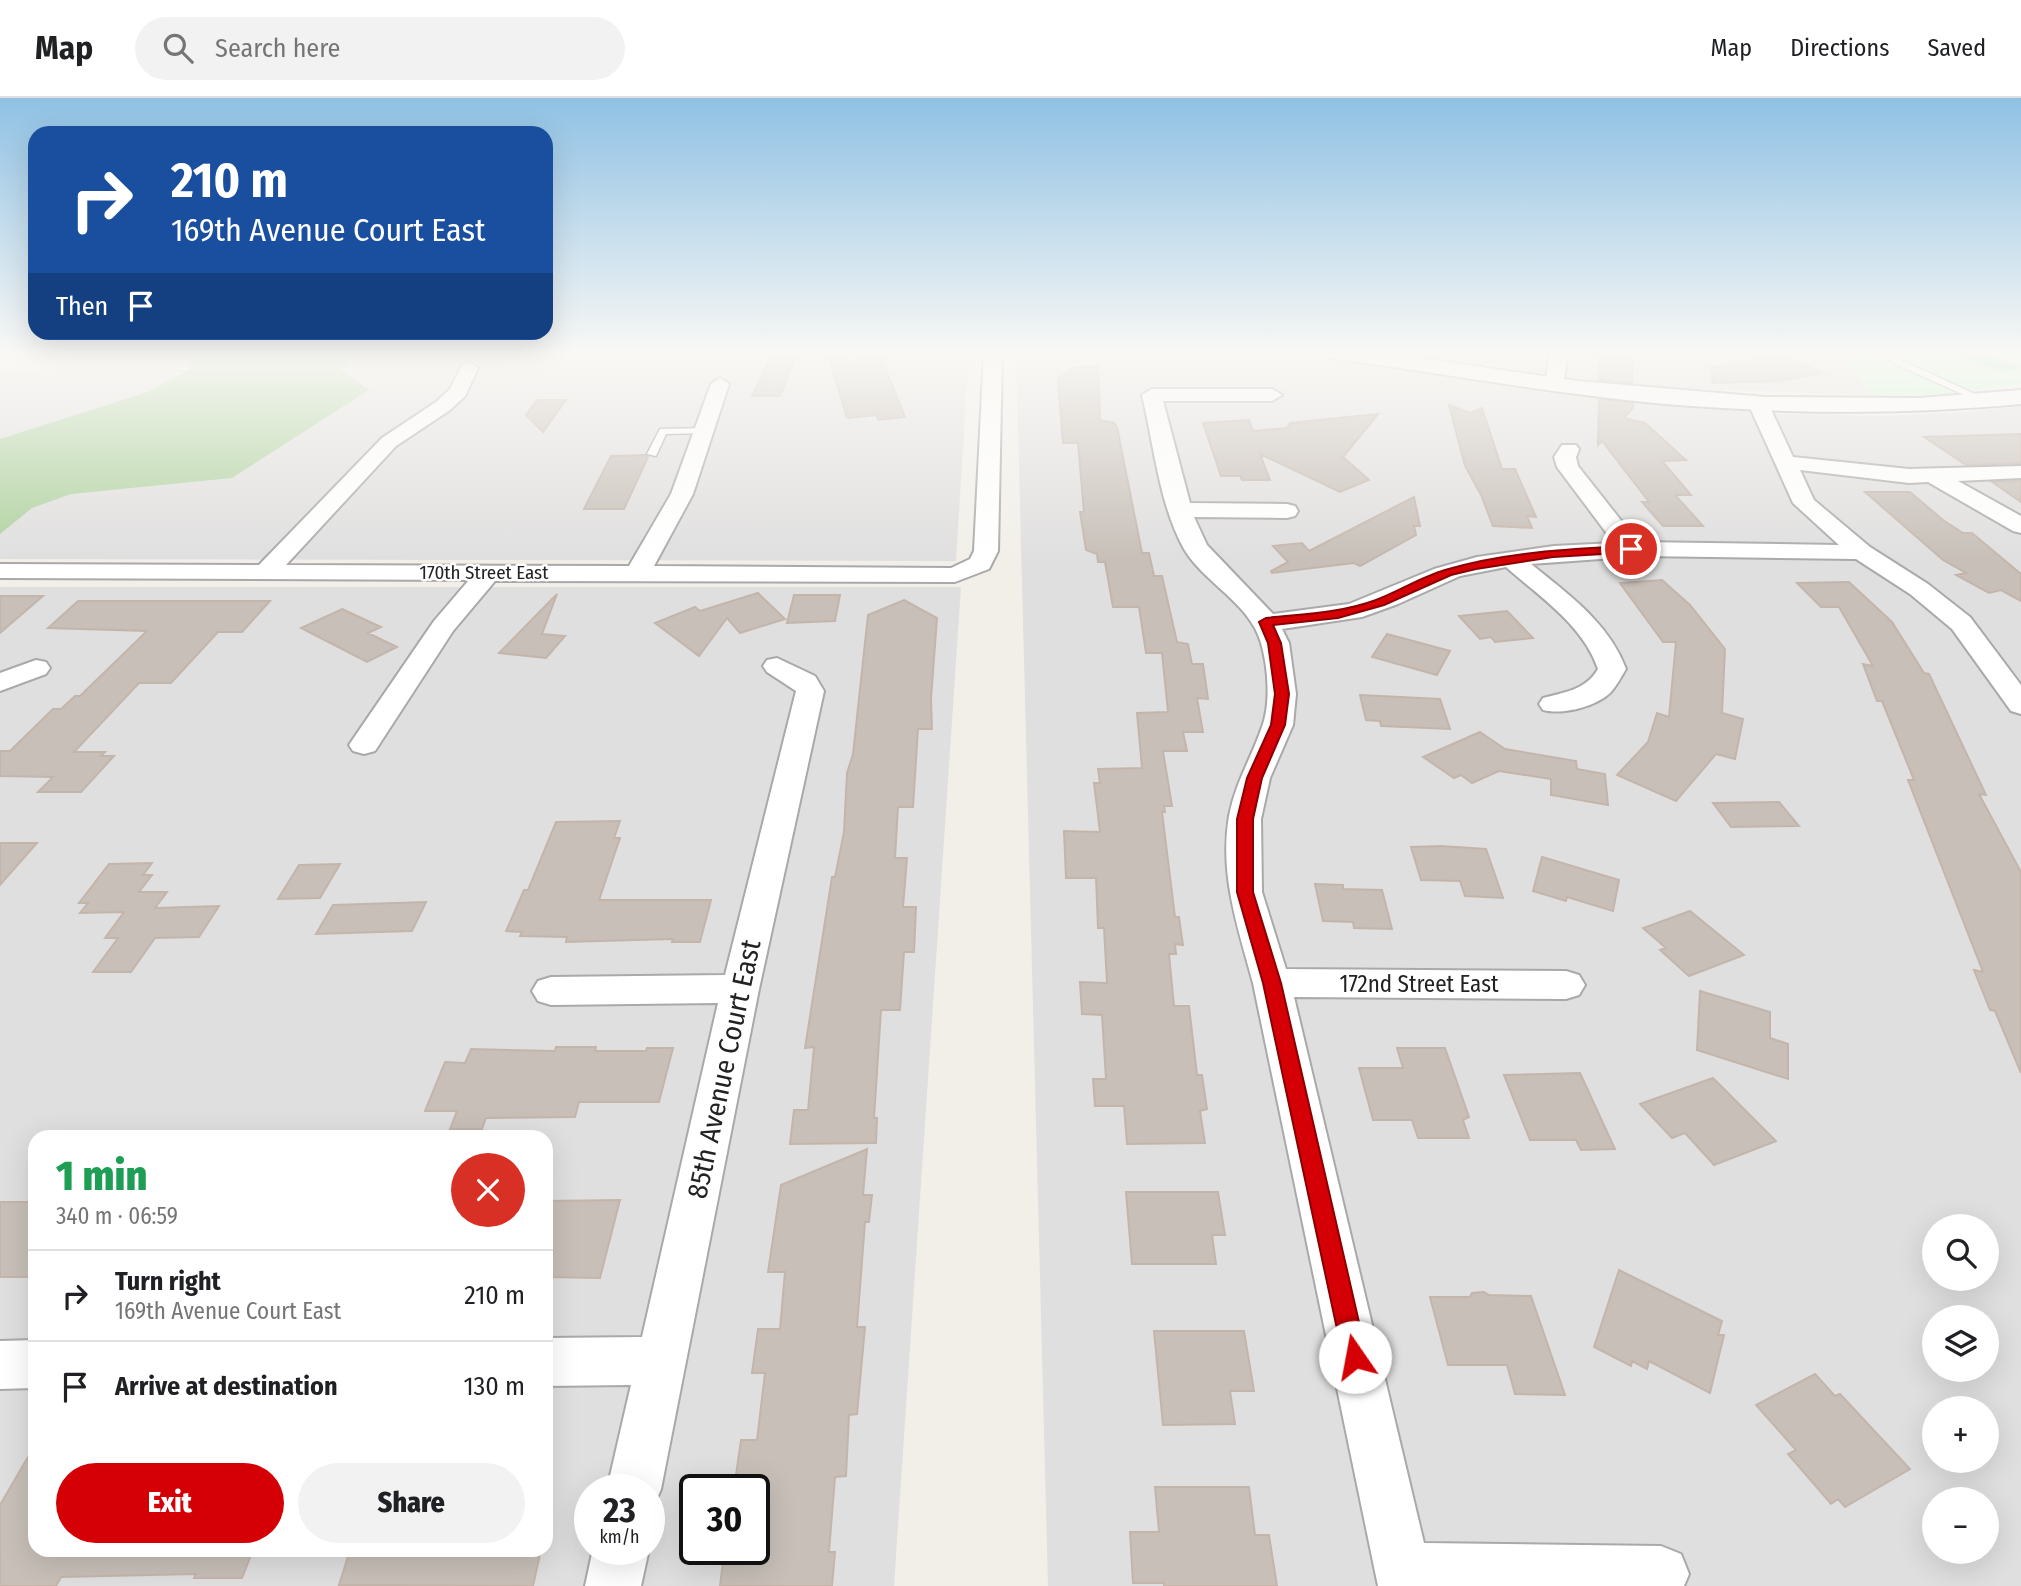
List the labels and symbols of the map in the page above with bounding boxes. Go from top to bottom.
pin [1601,519,1661,579]
street label: 170th Street East [420,561,549,584]
street label: 85th Avenue Court East [680,936,768,1201]
street label: 172nd Street East [1340,970,1499,998]
position arrow [1318,1320,1392,1394]
speed limit sign: 30 [679,1474,770,1565]

